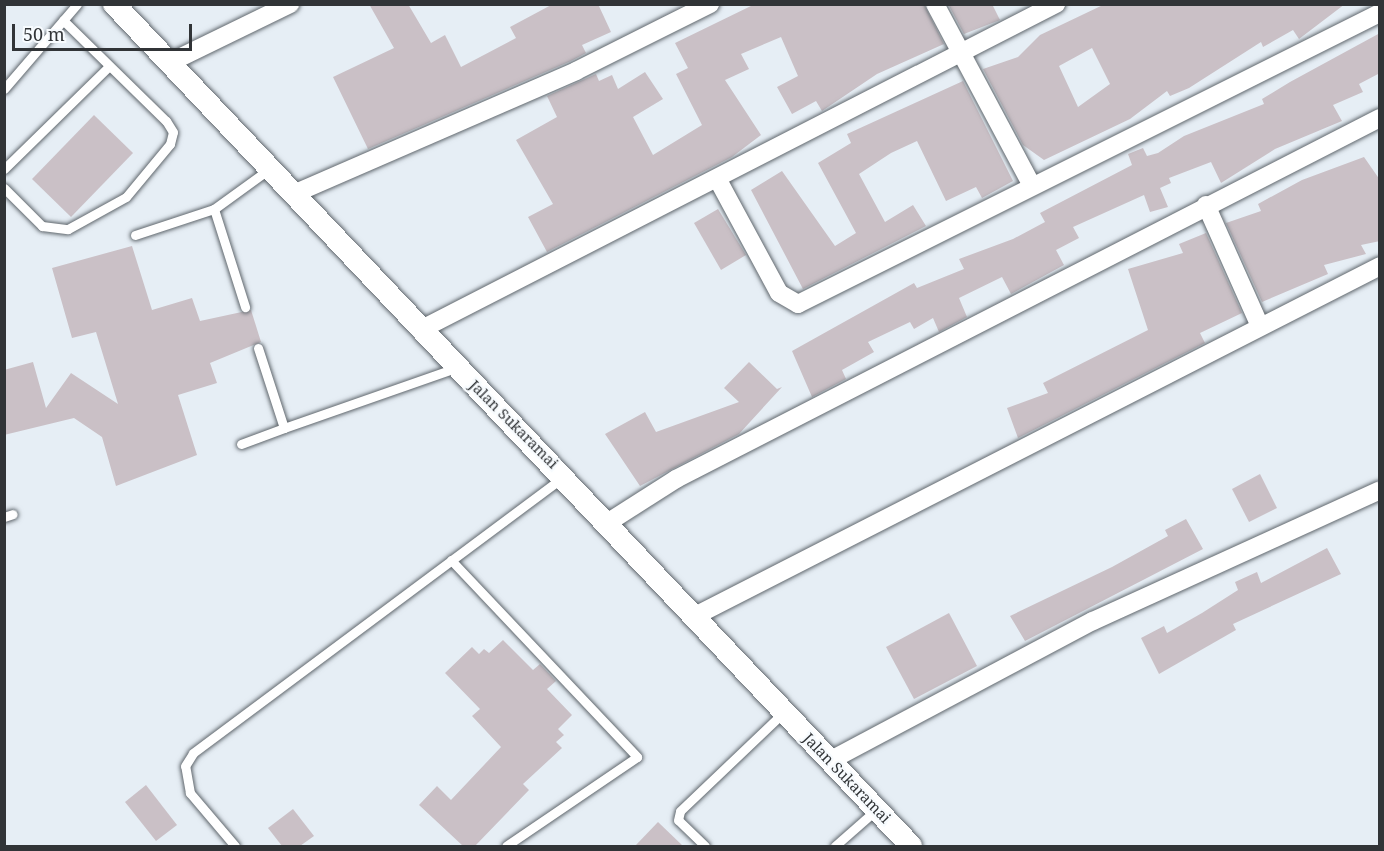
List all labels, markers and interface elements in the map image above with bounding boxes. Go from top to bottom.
scale bar [15,12,195,50]
text: 50 m [23,22,65,46]
street label: Jalan Sukaramai [466,376,562,472]
street label: Jalan Sukaramai [800,729,894,827]

